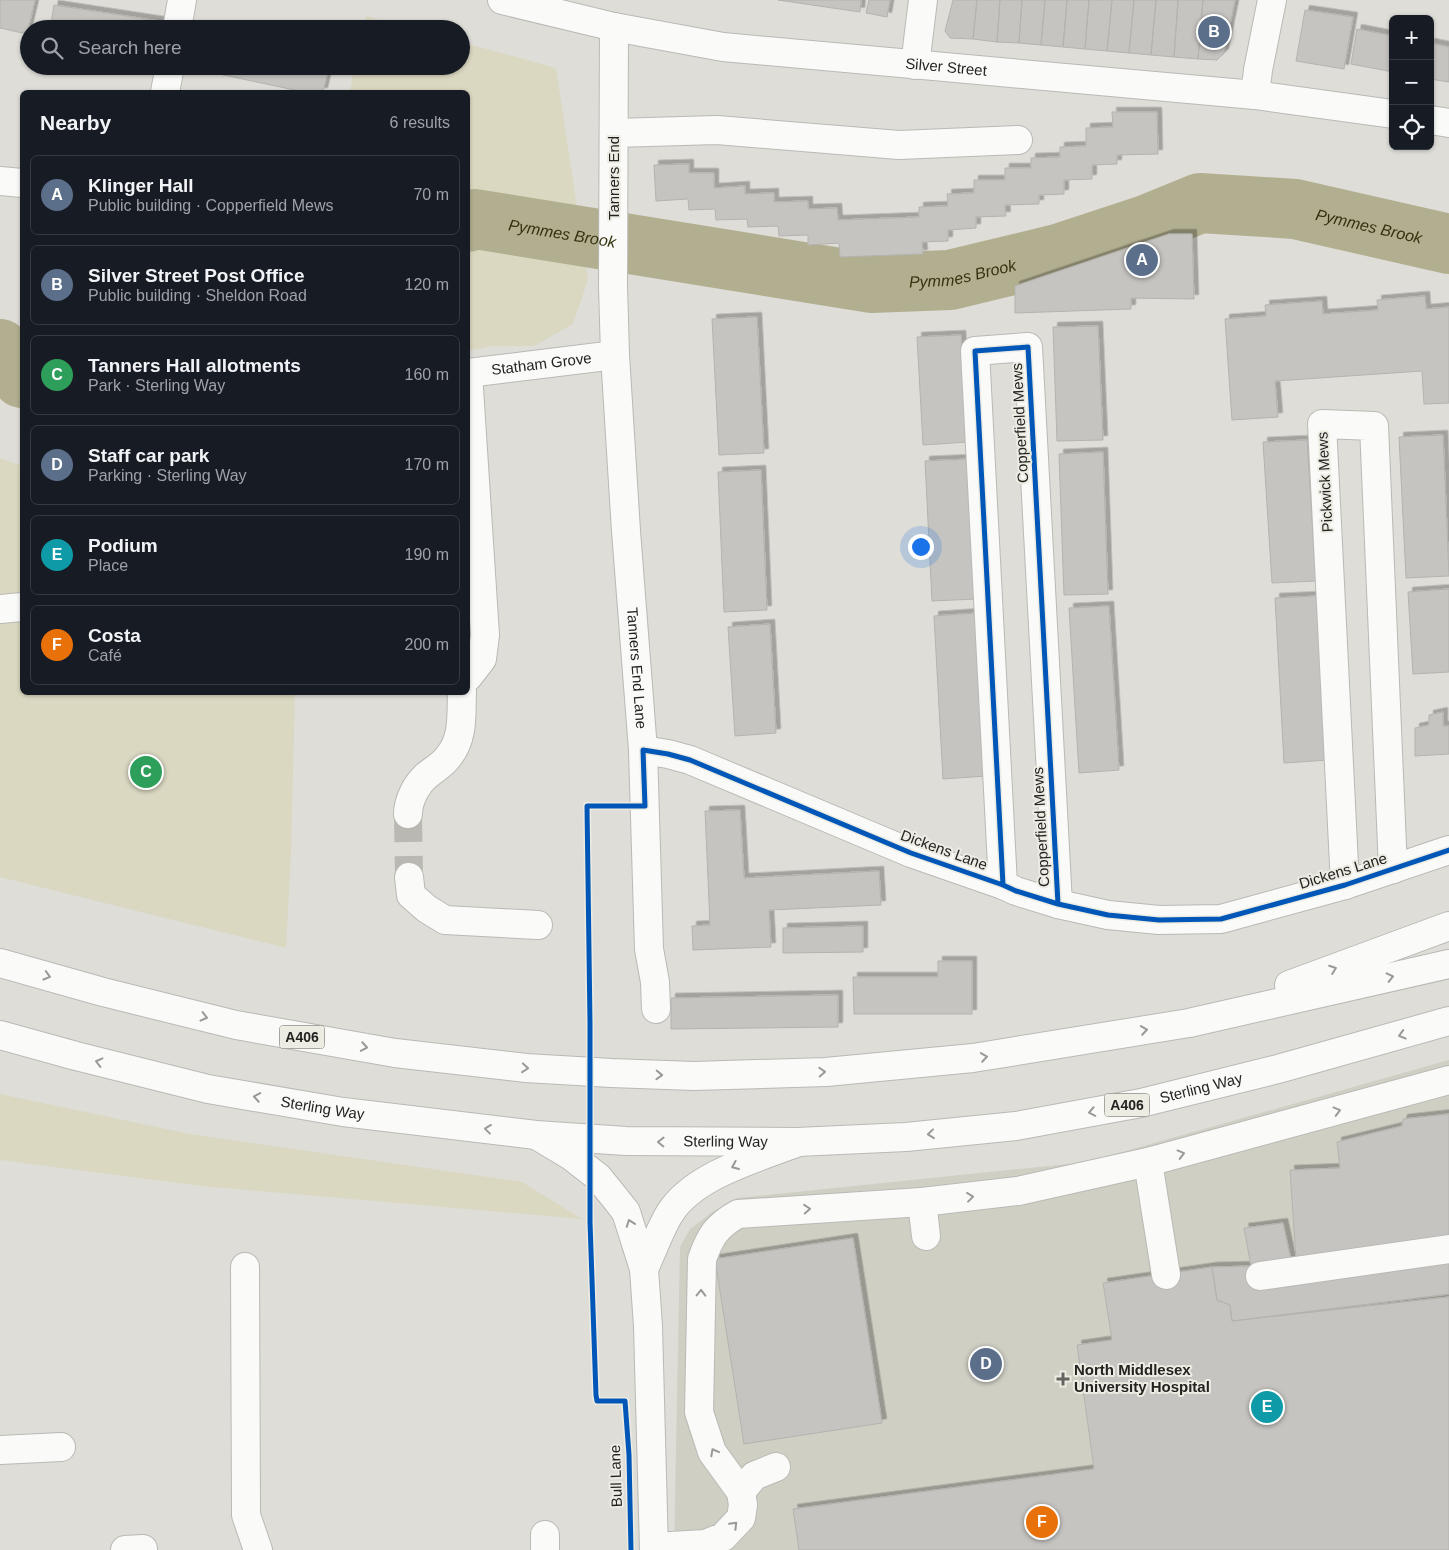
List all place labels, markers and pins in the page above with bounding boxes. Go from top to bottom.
pin: B [1198,13,1230,51]
pin: A [1126,241,1158,279]
pin: C [130,753,162,791]
pin: D [970,1345,1002,1383]
place label: North Middlesex University Hospital [1074,1361,1210,1395]
marker: North Middlesex University Hospital [1056,1372,1070,1386]
pin: E [1251,1388,1283,1426]
pin: F [1026,1503,1058,1541]

